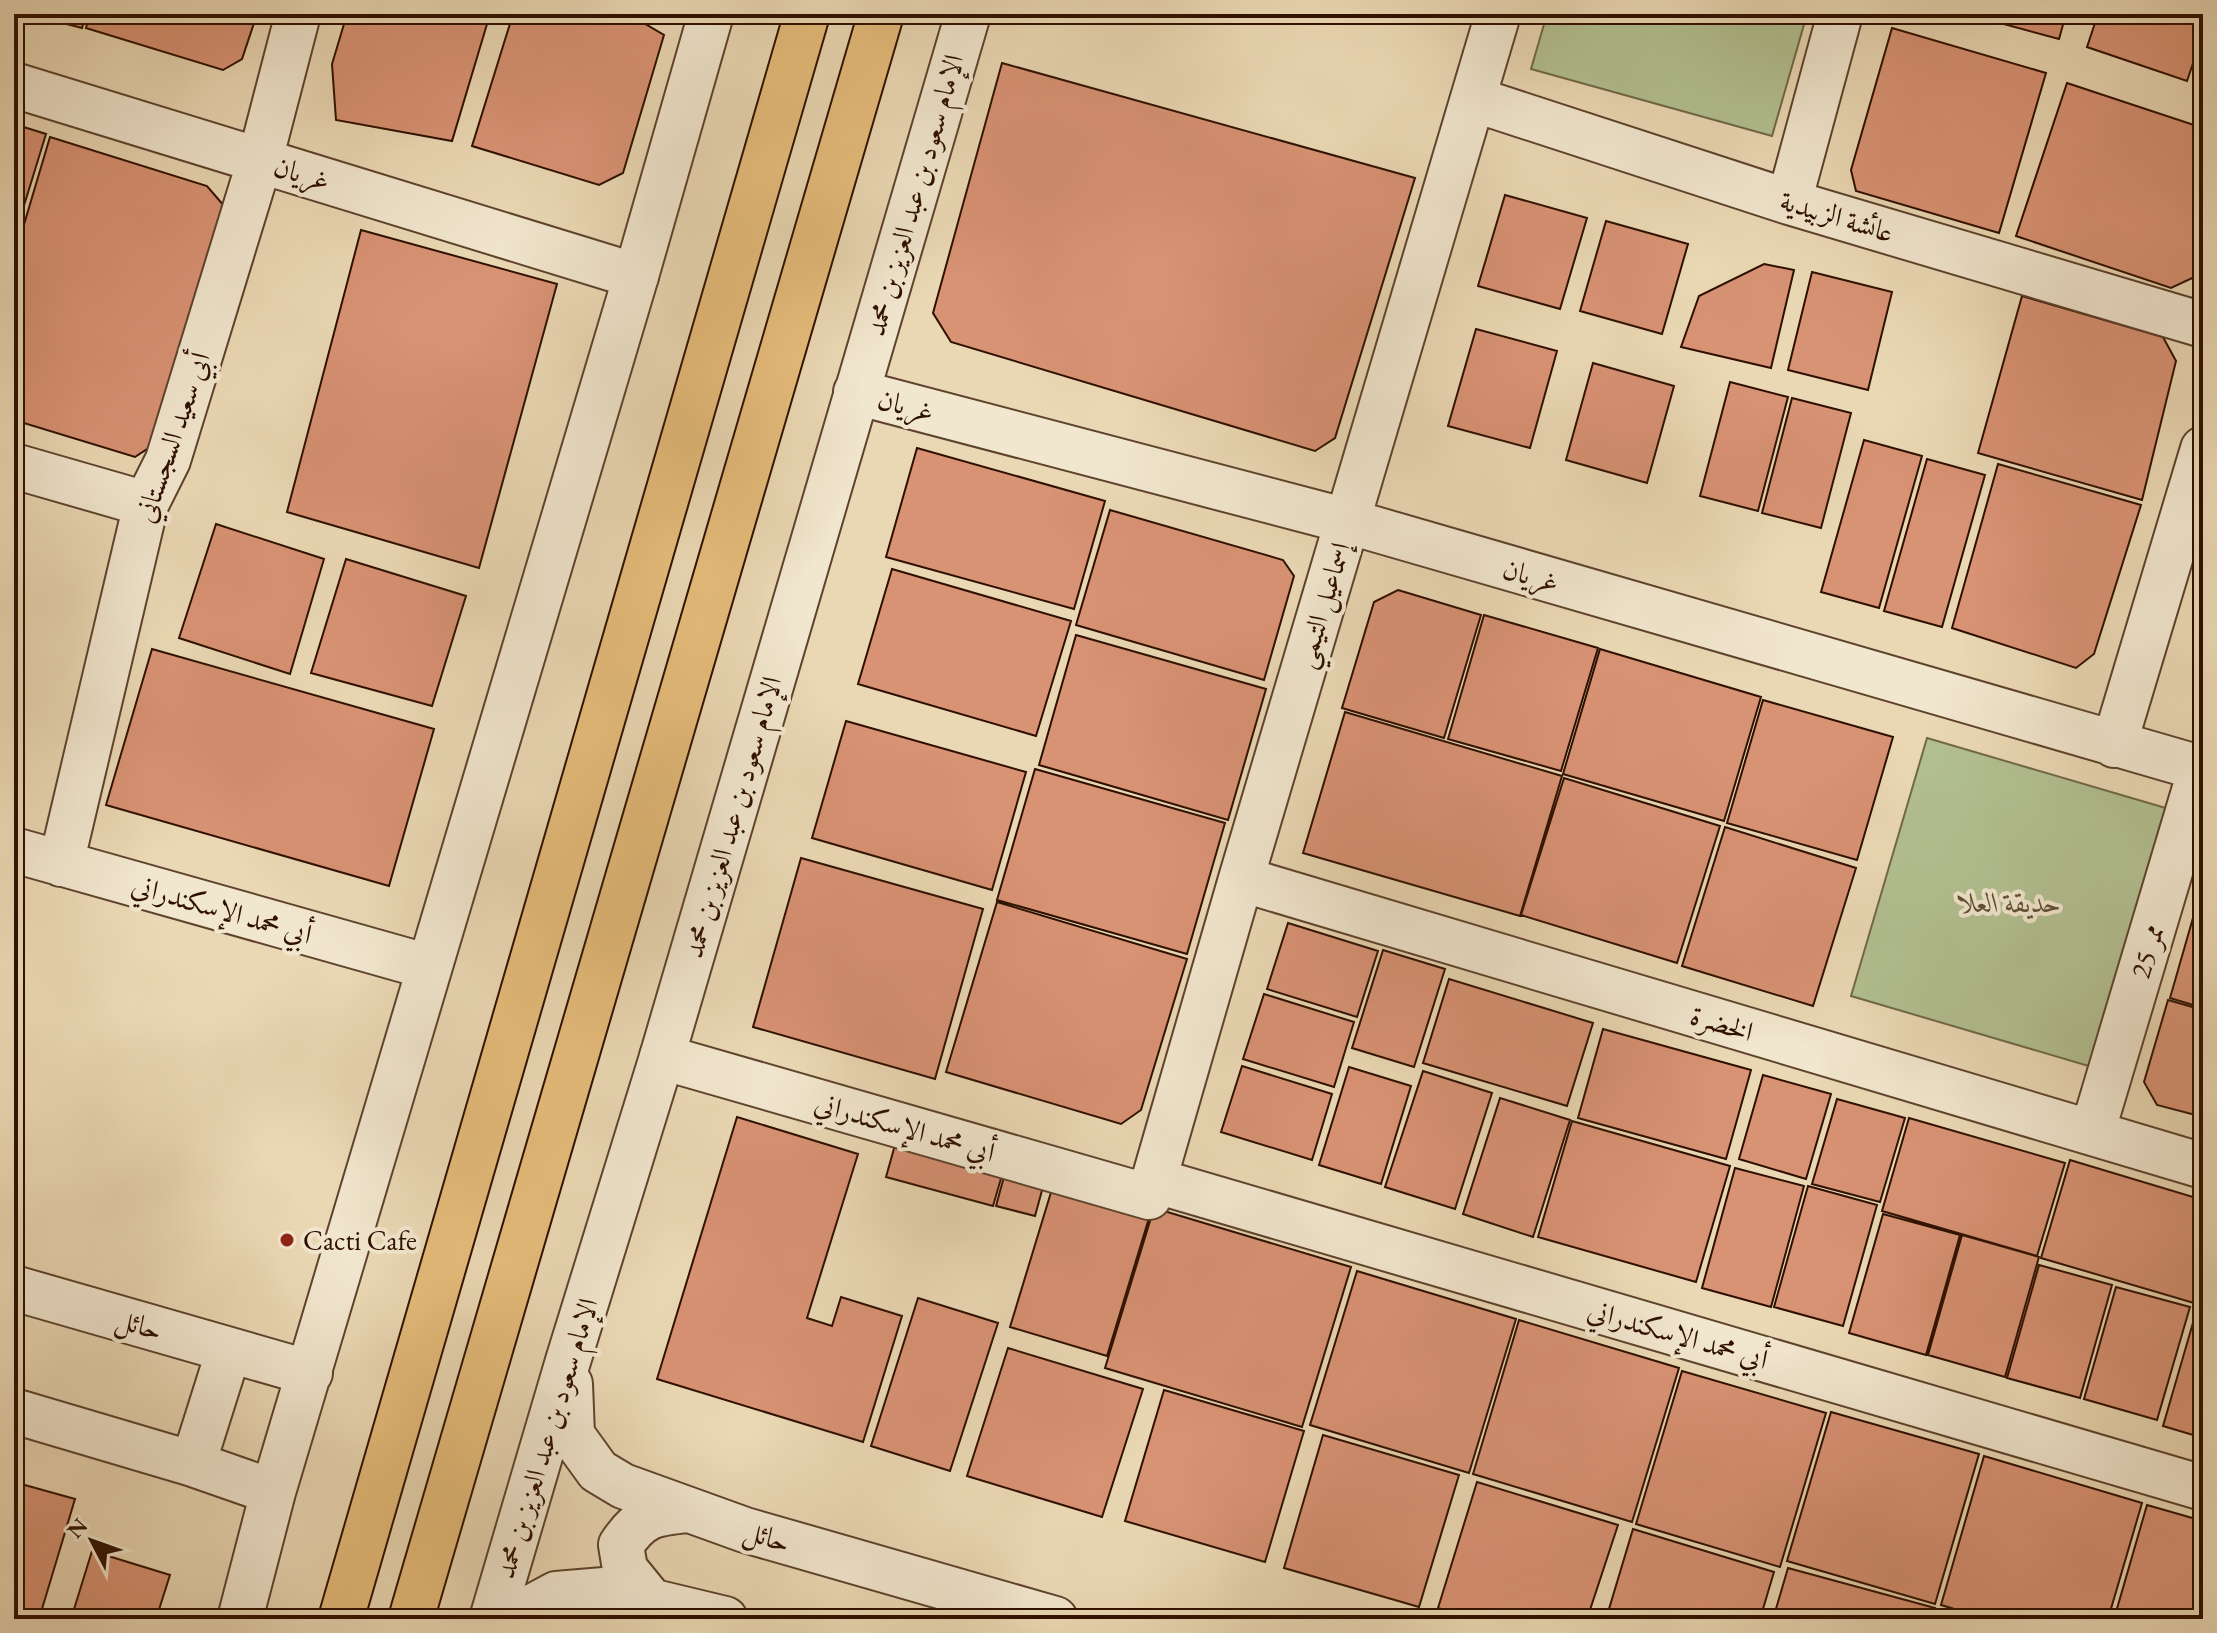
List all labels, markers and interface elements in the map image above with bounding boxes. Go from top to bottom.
street label: الإمام سعود بن عبد العزيز بن محمد [857,50,978,342]
street label: غريان [269,147,334,200]
street label: عائشة الزبيدية [1776,182,1898,250]
street label: أبي سعيد السجستاني [125,346,223,529]
street label: غريان [873,380,938,432]
street label: إسماعيل التيمي [1286,536,1367,675]
street label: غريان [1498,550,1563,602]
street label: الإمام سعود بن عبد العزيز بن محمد [675,672,796,964]
street label: أبي محمد الإسكندراني [126,865,317,957]
park label: حديقة العلا [1957,884,2061,920]
street label: ممر 25 [2122,920,2172,982]
street label: الخضرة [1686,996,1758,1051]
street label: أبي محمد الإسكندراني [809,1083,1000,1175]
place label: Cacti Cafe [303,1222,417,1258]
marker: Cacti Cafe [278,1231,296,1249]
street label: أبي محمد الإسكندراني [1582,1290,1773,1382]
street label: الإمام سعود بن عبد العزيز بن محمد [486,1293,612,1585]
street label: حائل [111,1300,166,1350]
north arrow [52,1501,132,1581]
text: N [60,1512,94,1544]
street label: حائل [739,1512,795,1562]

